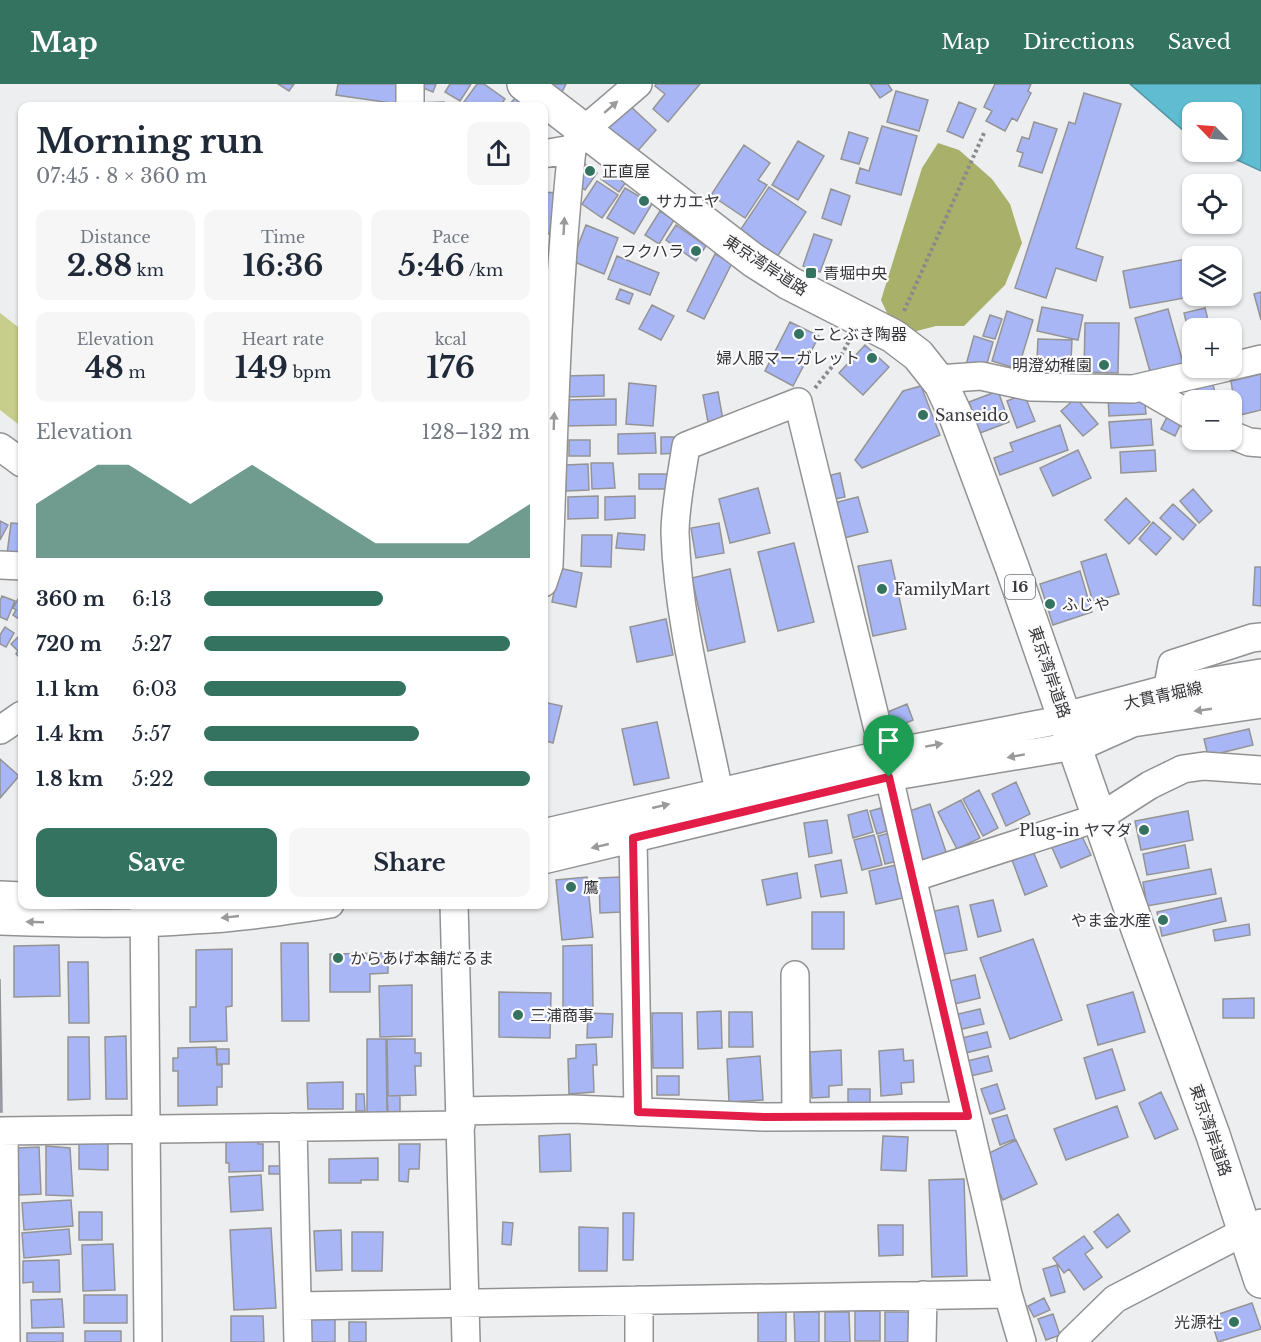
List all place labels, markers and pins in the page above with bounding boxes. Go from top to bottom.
place label: 正直屋 [602,161,650,181]
marker: 正直屋 [583,164,597,178]
place label: サカエヤ [656,191,720,211]
marker: サカエヤ [637,194,651,208]
place label: フクハラ [621,241,684,261]
marker: フクハラ [689,244,703,258]
place label: 青堀中央 [823,263,887,283]
marker: 青堀中央 [804,266,818,280]
place label: ことぶき陶器 [811,324,907,344]
marker: ことぶき陶器 [792,327,806,341]
place label: 婦人服マーガレット [716,348,860,368]
marker: 婦人服マーガレット [865,351,879,365]
place label: 明澄幼稚園 [1012,355,1092,375]
marker: 明澄幼稚園 [1097,358,1111,372]
place label: Sanseido [935,405,1008,425]
marker: Sanseido [916,408,930,422]
place label: FamilyMart [894,579,990,599]
marker: FamilyMart [875,582,889,596]
place label: ふじや [1062,594,1110,614]
marker: ふじや [1043,597,1057,611]
pin [863,715,914,777]
place label: Plug-in ヤマダ [1019,820,1132,840]
marker: Plug-in ヤマダ [1137,823,1151,837]
place label: 鷹 [583,877,599,897]
marker: 鷹 [564,880,578,894]
place label: やま金水産 [1071,910,1151,930]
marker: やま金水産 [1156,913,1170,927]
place label: からあげ本舗だるま [350,948,494,968]
marker: からあげ本舗だるま [331,951,345,965]
place label: 三浦商事 [530,1005,594,1025]
marker: 三浦商事 [511,1008,525,1022]
place label: 光源社 [1174,1312,1222,1332]
marker: 光源社 [1227,1315,1241,1329]

